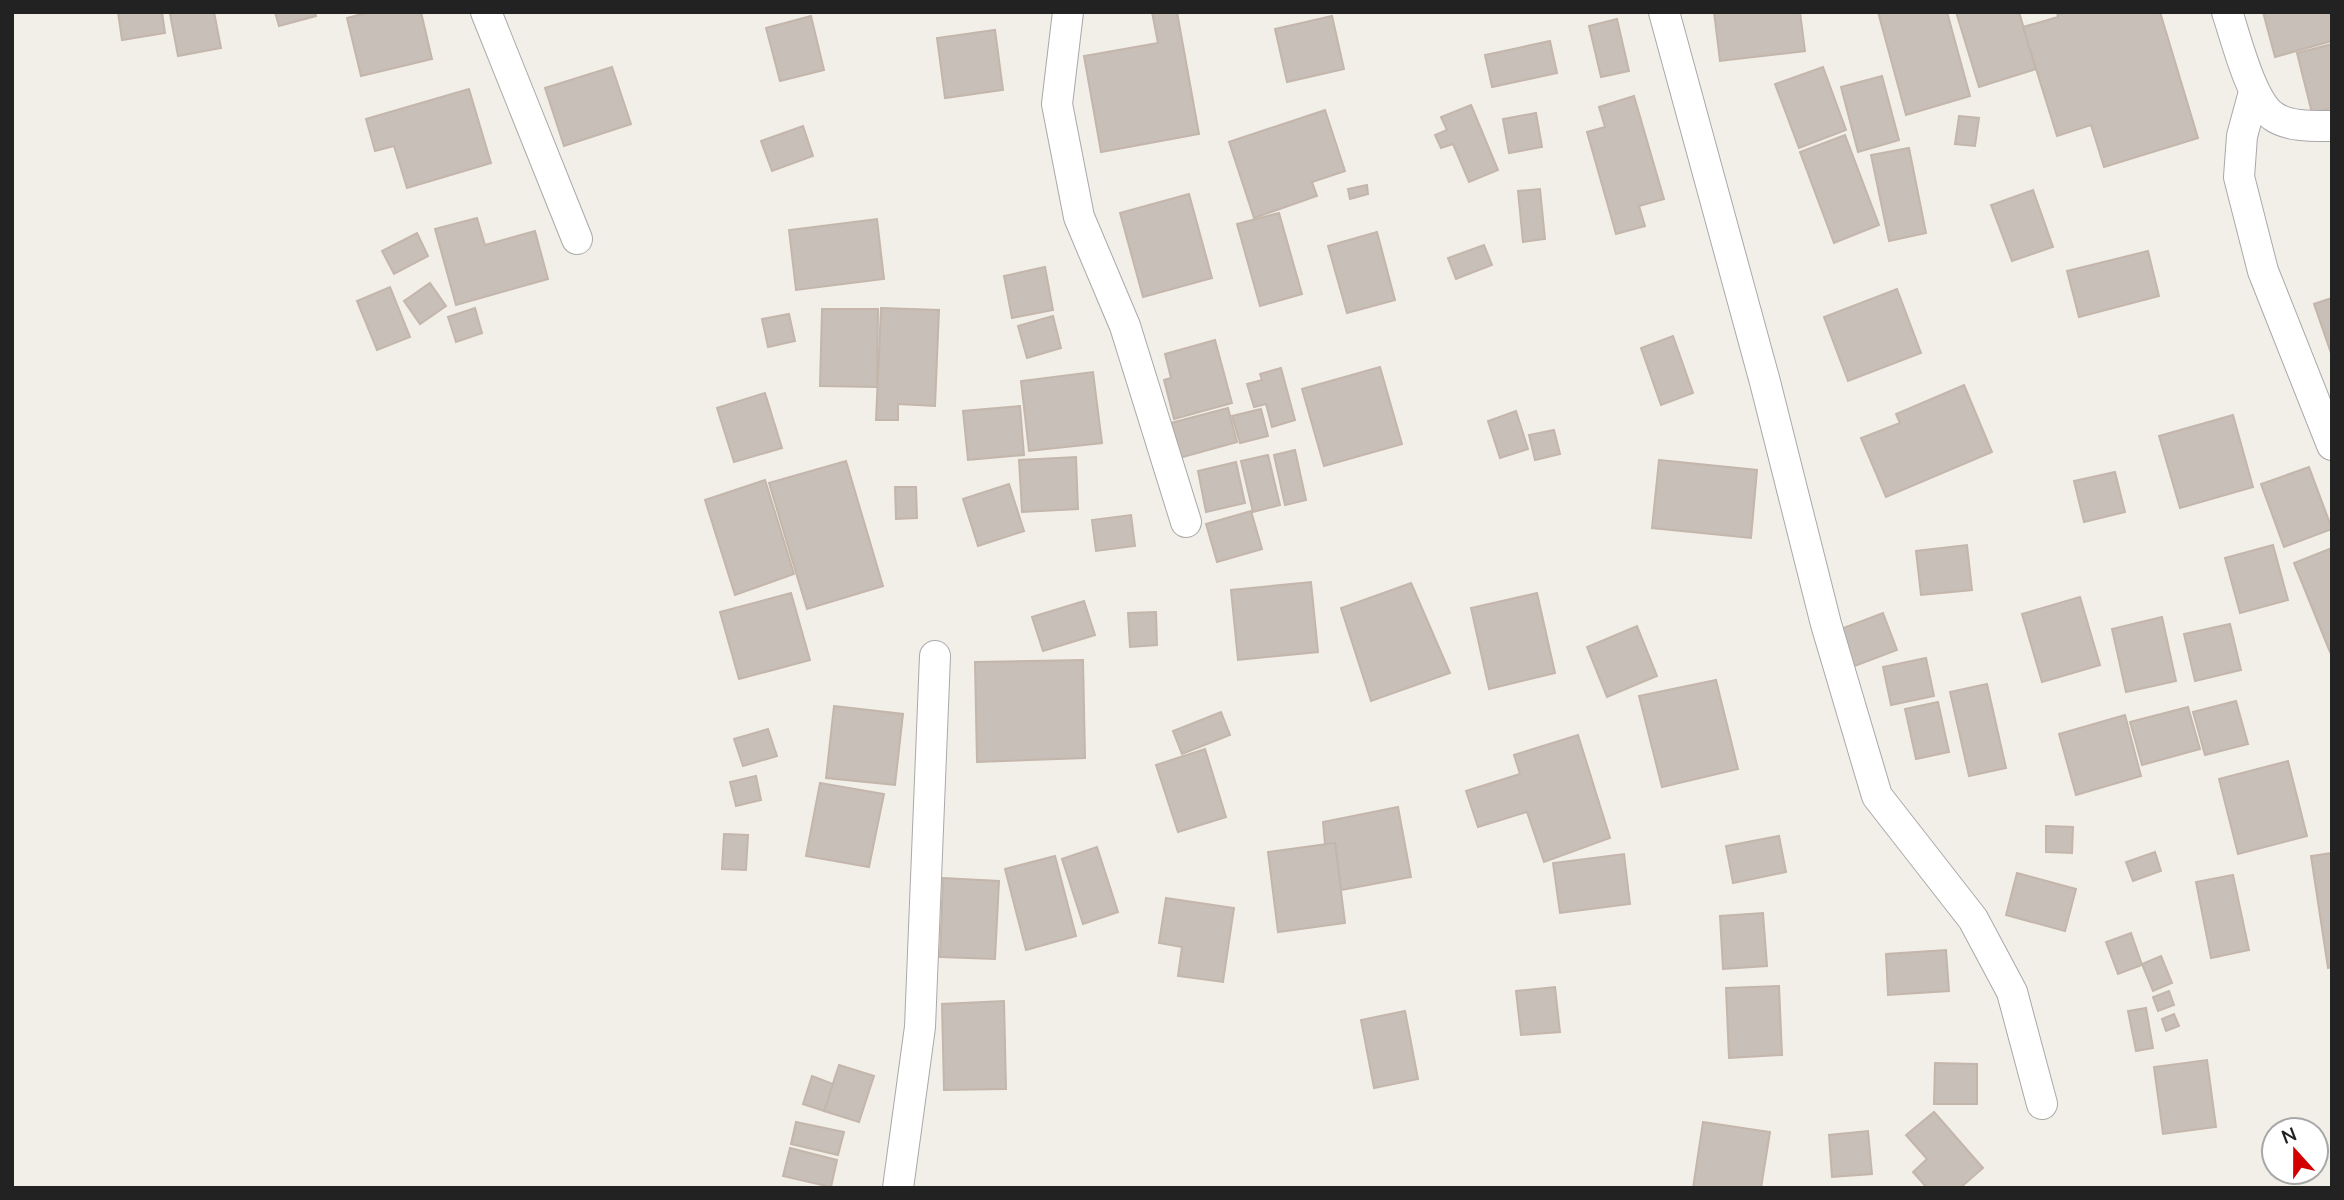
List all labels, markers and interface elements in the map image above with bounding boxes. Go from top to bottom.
north arrow [2260,1116,2330,1186]
text: N [2278,1121,2301,1151]

